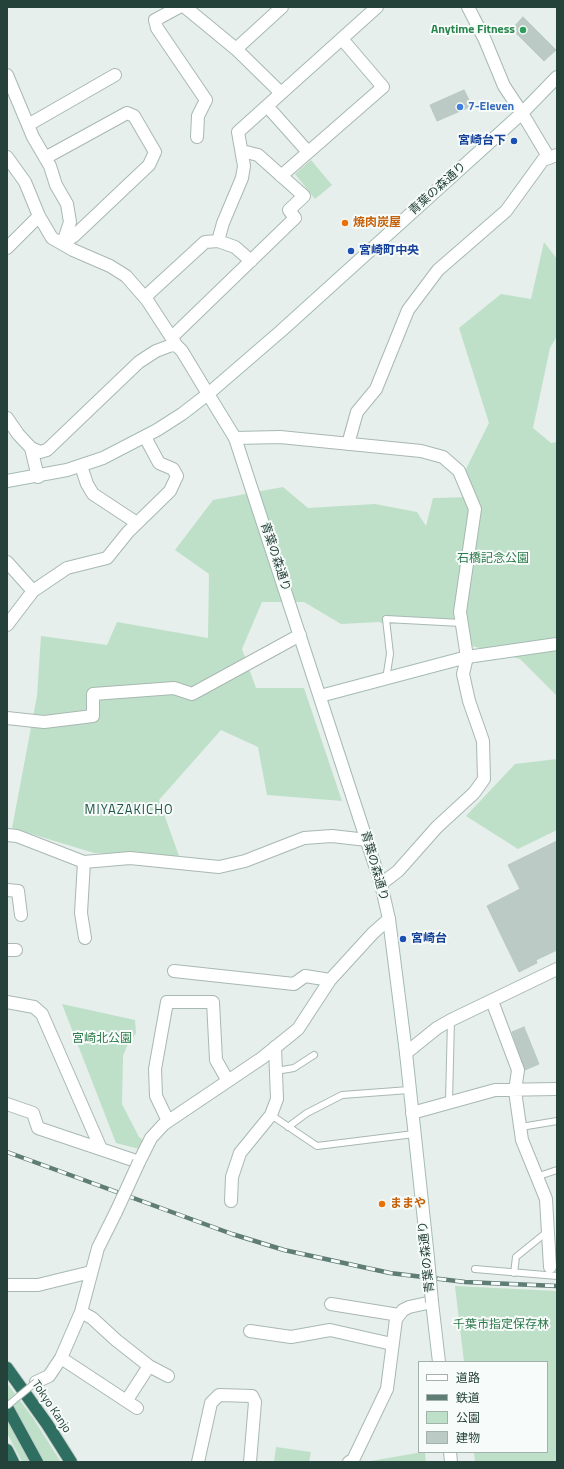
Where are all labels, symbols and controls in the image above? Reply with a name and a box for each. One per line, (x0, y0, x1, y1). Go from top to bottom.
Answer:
place label: Anytime Fitness (431, 23, 515, 37)
marker: Anytime Fitness (518, 25, 528, 35)
place label: 7-Eleven (468, 100, 514, 114)
marker: 7-Eleven (455, 102, 465, 112)
place label: 宮崎台下 (458, 134, 506, 148)
marker: 宮崎台下 (509, 136, 519, 146)
street label: 青葉の森通り (406, 160, 470, 218)
place label: 焼肉炭屋 (353, 216, 401, 230)
marker: 焼肉炭屋 (340, 218, 350, 228)
place label: 宮崎町中央 (359, 244, 419, 258)
marker: 宮崎町中央 (346, 246, 356, 256)
street label: 青葉の森通り (257, 521, 293, 593)
park label: 石橋記念公園 (457, 552, 529, 566)
district label: MIYAZAKICHO (85, 803, 173, 819)
street label: 青葉の森通り (357, 829, 391, 903)
place label: 宮崎台 (411, 932, 447, 946)
marker: 宮崎台 (398, 934, 408, 944)
park label: 宮崎北公園 (72, 1032, 132, 1046)
place label: ままや (390, 1197, 426, 1211)
marker: ままや (377, 1199, 387, 1209)
street label: 青葉の森通り (416, 1220, 438, 1294)
park label: 千葉市指定保存林 (453, 1318, 549, 1332)
legend (418, 1361, 548, 1453)
text: 道路 (456, 1368, 480, 1387)
street label: Tokyo Kanjo (28, 1378, 74, 1436)
text: 鉄道 (456, 1388, 480, 1407)
text: 公園 (456, 1408, 480, 1427)
text: 建物 (456, 1428, 480, 1447)

